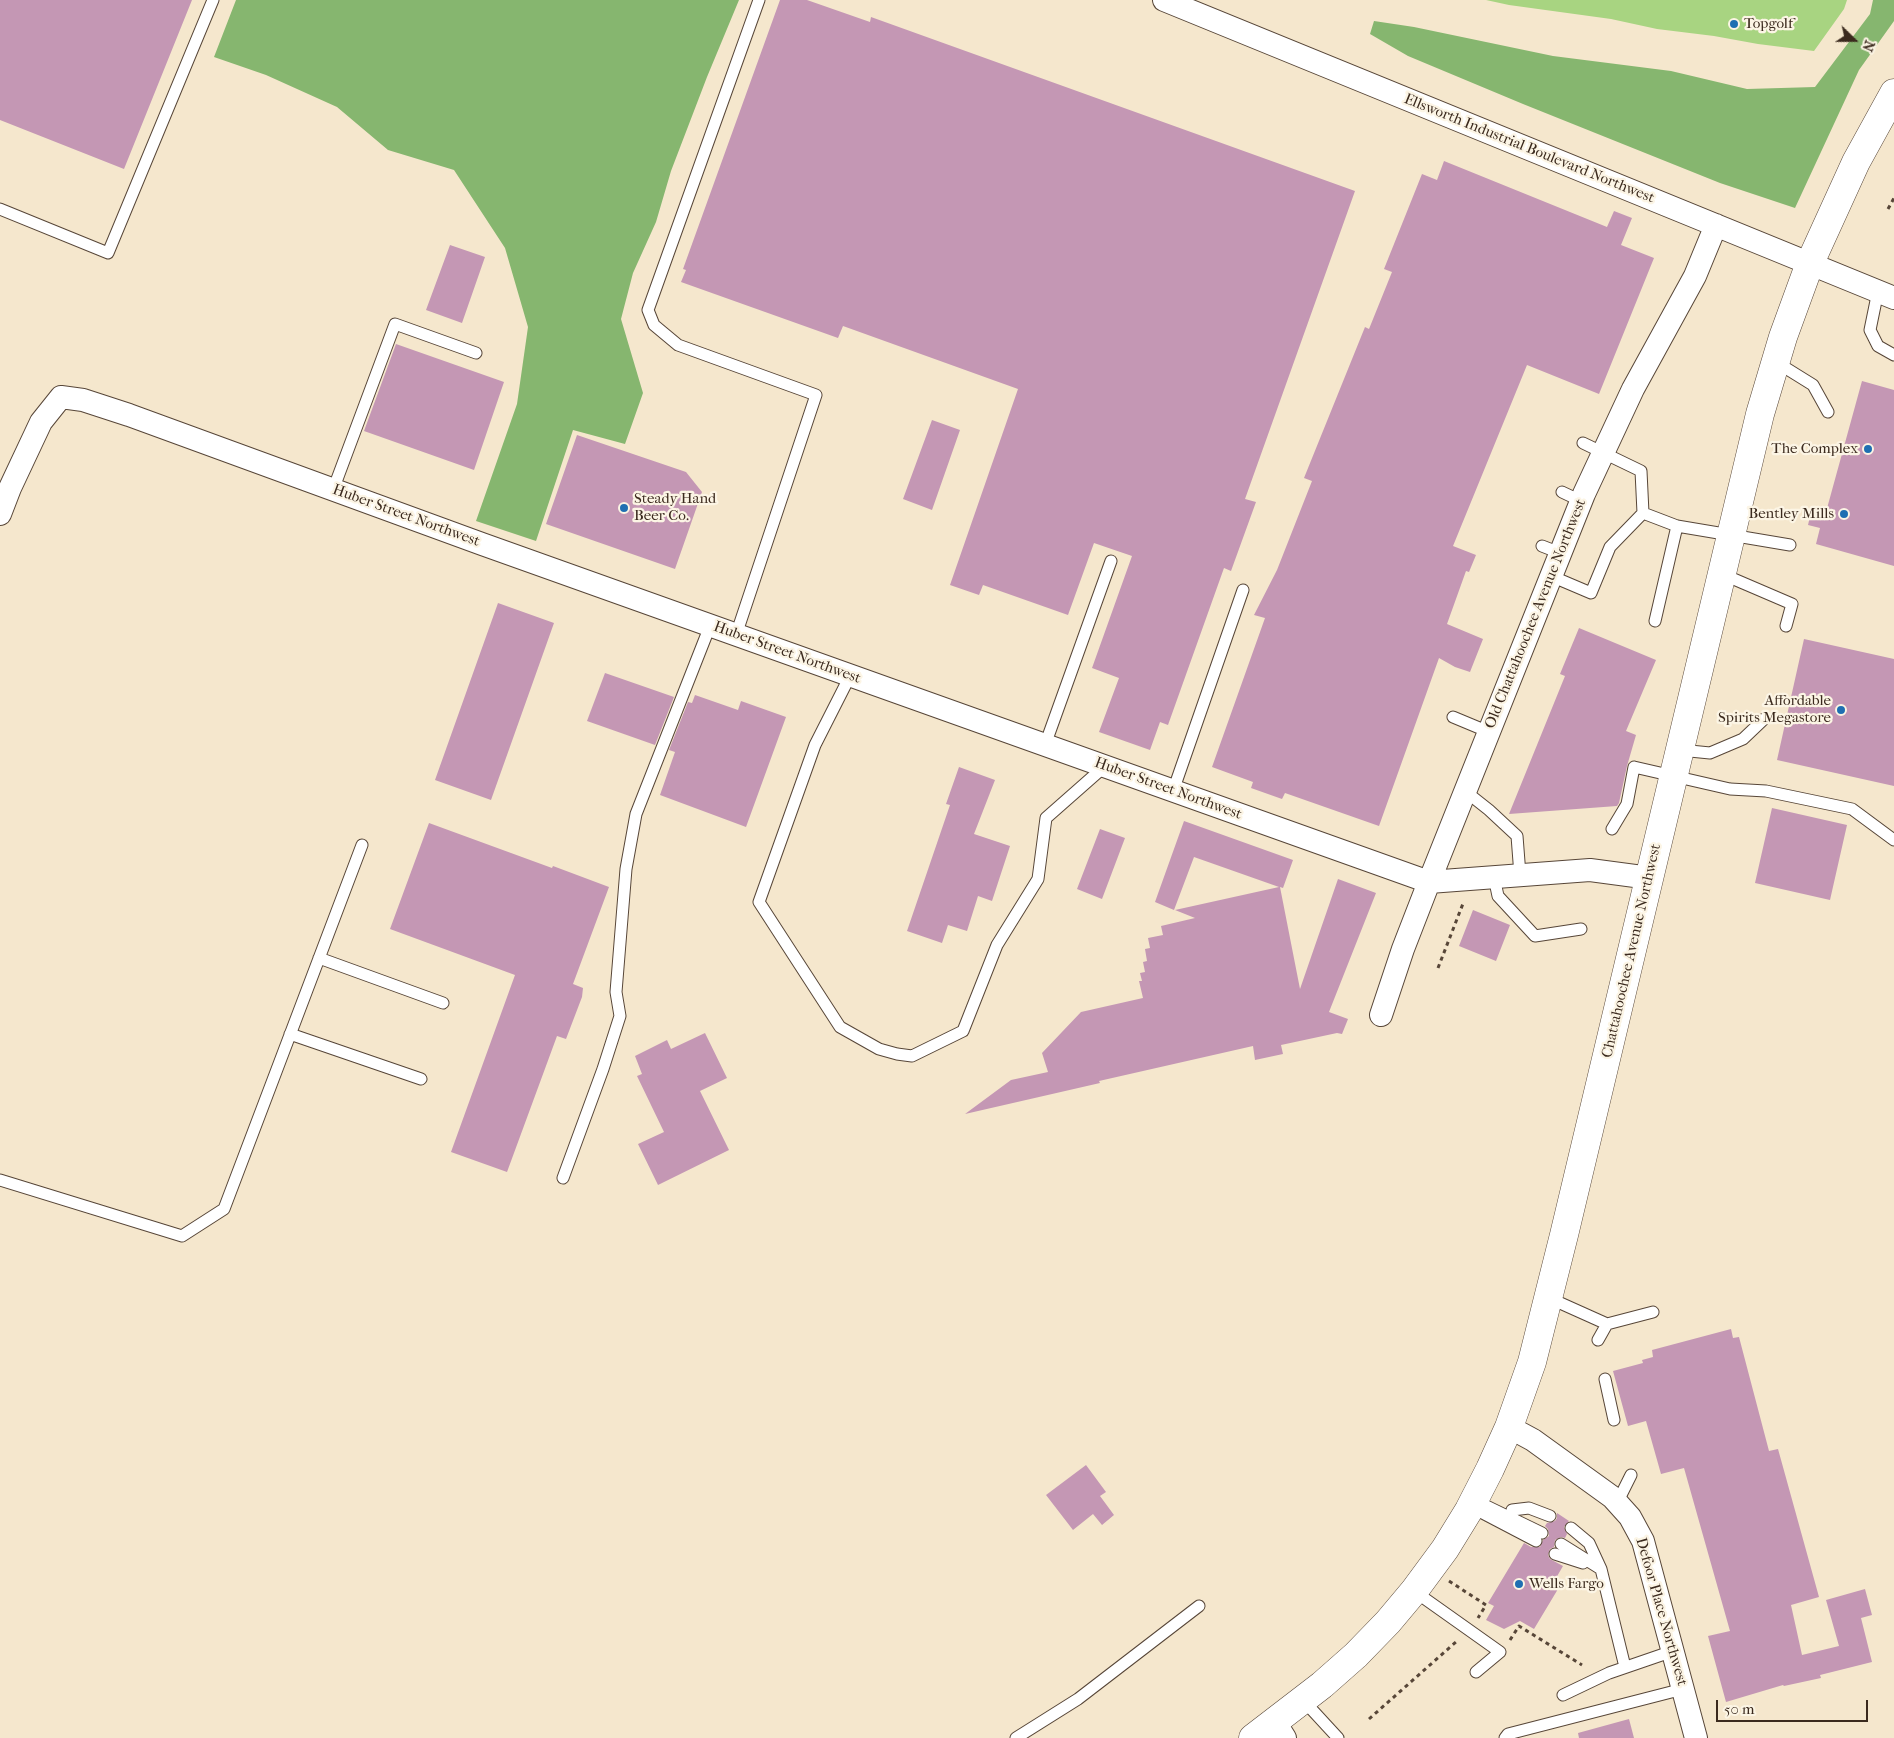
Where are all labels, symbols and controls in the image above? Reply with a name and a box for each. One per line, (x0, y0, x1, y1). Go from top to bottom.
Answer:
place label: Topgolf (1744, 15, 1793, 33)
north arrow (1829, 15, 1879, 65)
marker: Topgolf (1728, 18, 1740, 30)
text: N (1859, 38, 1878, 54)
street label: Ellsworth Industrial Boulevard Northwest (1401, 90, 1657, 208)
place label: The Complex (1771, 440, 1858, 458)
marker: The Complex (1862, 443, 1874, 455)
street label: Huber Street Northwest (330, 481, 482, 551)
place label: Steady Hand Beer Co. (634, 490, 716, 525)
street label: Old Chattahoochee Avenue Northwest (1482, 496, 1590, 732)
marker: Steady Hand Beer Co. (618, 502, 630, 514)
place label: Bentley Mills (1748, 505, 1834, 523)
marker: Bentley Mills (1838, 508, 1850, 520)
street label: Huber Street Northwest (711, 618, 863, 688)
place label: Affordable Spirits Megastore (1718, 692, 1831, 727)
marker: Affordable Spirits Megastore (1835, 704, 1847, 716)
street label: Huber Street Northwest (1092, 754, 1244, 824)
street label: Chattahoochee Avenue Northwest (1599, 842, 1665, 1060)
street label: Defoor Place Northwest (1631, 1536, 1691, 1688)
place label: Wells Fargo (1529, 1575, 1604, 1593)
marker: Wells Fargo (1513, 1578, 1525, 1590)
scale bar (1719, 1690, 1872, 1722)
text: 50 m (1724, 1700, 1754, 1718)

